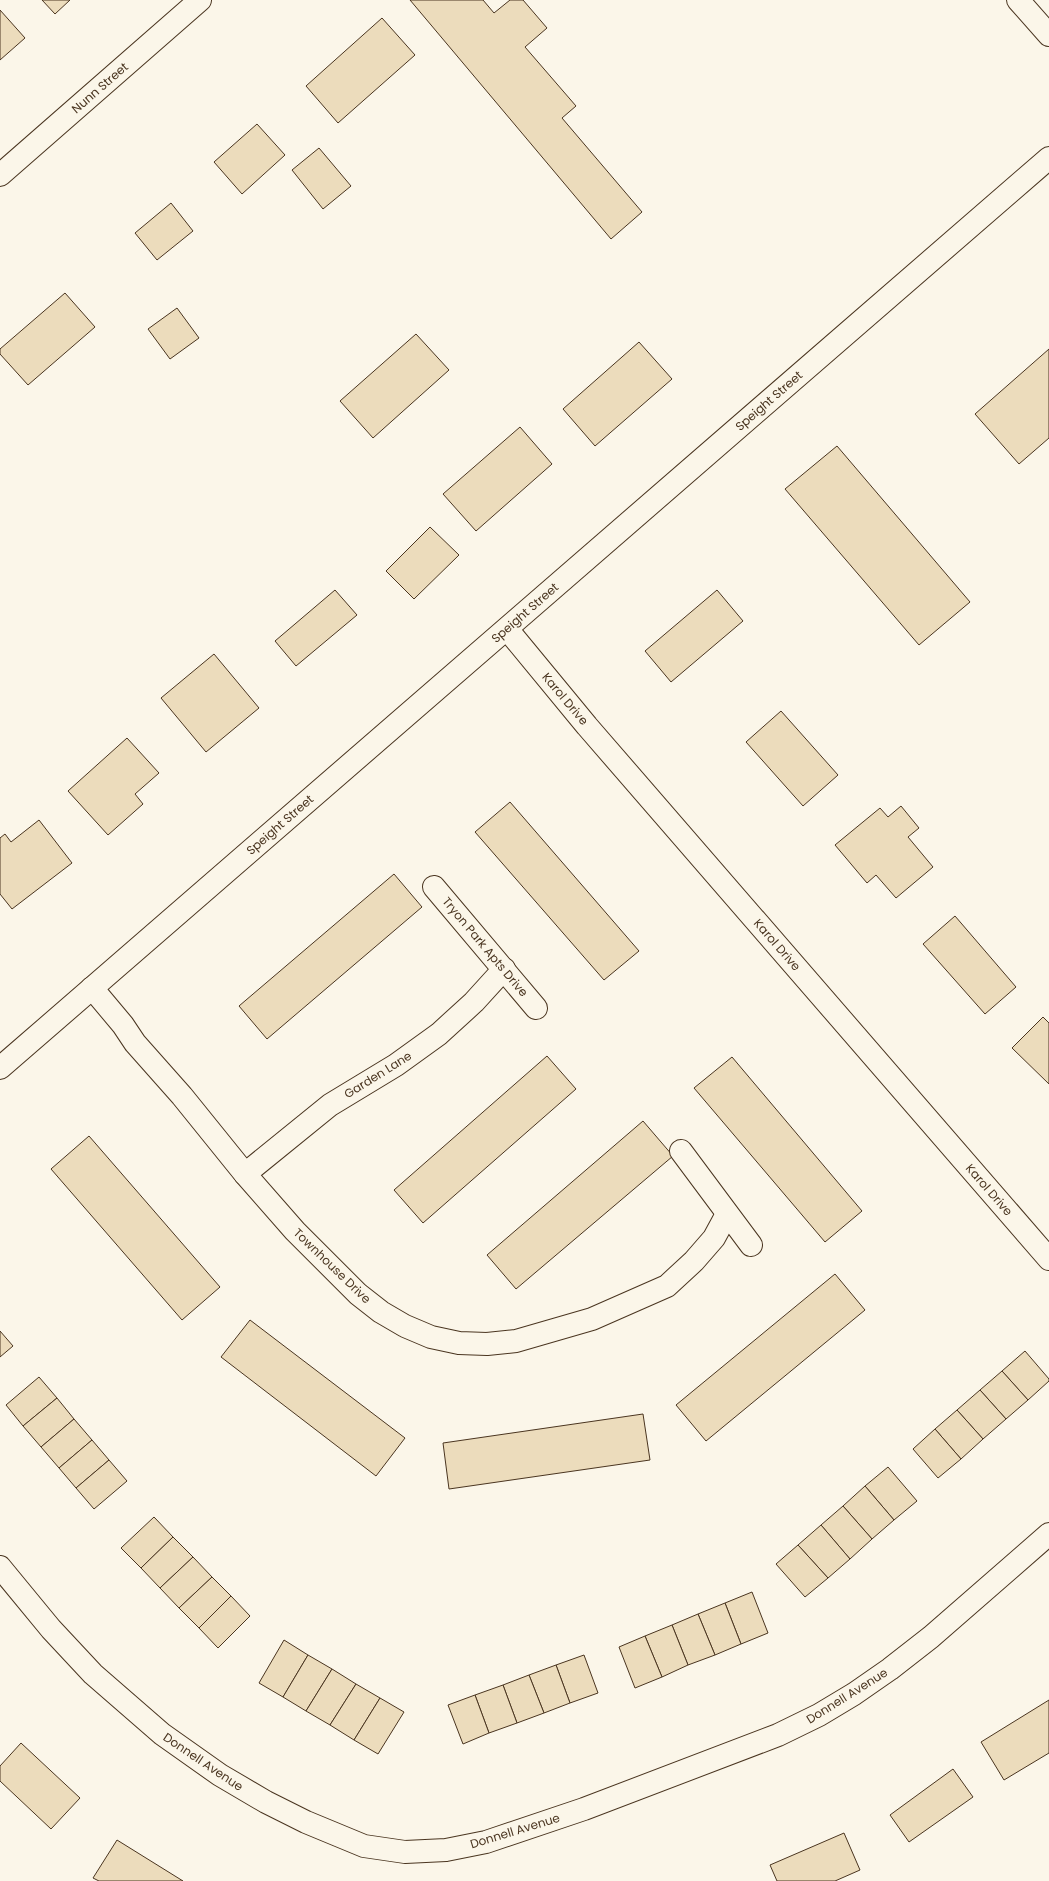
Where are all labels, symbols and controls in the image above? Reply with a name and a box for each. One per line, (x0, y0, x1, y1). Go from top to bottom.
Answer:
street label: Nunn Street (68, 58, 132, 117)
street label: Speight Street (731, 367, 806, 435)
street label: Speight Street (487, 579, 562, 647)
street label: Karol Drive (538, 669, 592, 729)
street label: Speight Street (242, 791, 317, 859)
street label: Tryon Park Apts Drive (439, 893, 532, 1000)
street label: Karol Drive (750, 915, 805, 974)
street label: Garden Lane (341, 1047, 415, 1102)
street label: Karol Drive (962, 1160, 1017, 1219)
street label: Townhouse Drive (290, 1224, 375, 1307)
street label: Donnell Avenue (803, 1664, 891, 1727)
street label: Donnell Avenue (160, 1728, 247, 1795)
street label: Donnell Avenue (468, 1809, 562, 1852)

